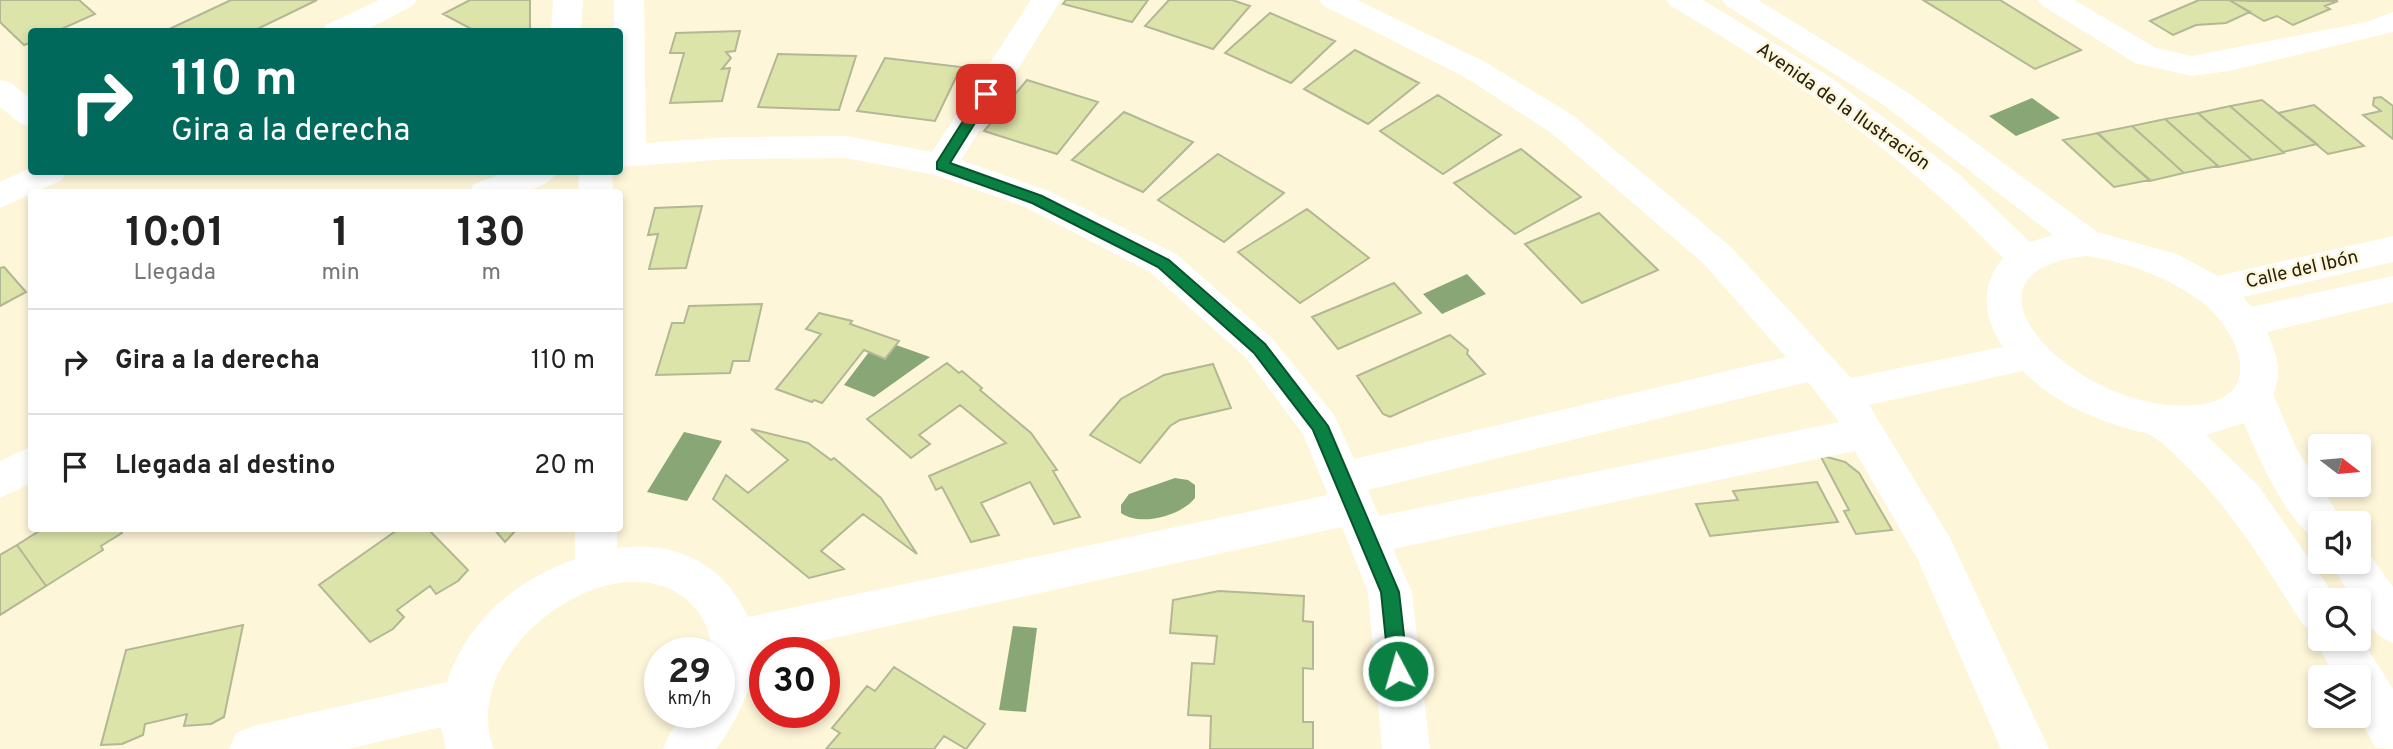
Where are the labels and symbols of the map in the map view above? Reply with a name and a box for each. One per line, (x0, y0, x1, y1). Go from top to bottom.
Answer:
street label: Avenida de la Ilustración (1752, 38, 1934, 176)
pin (956, 64, 1016, 124)
street label: Calle del Ibón (2243, 245, 2361, 295)
north arrow (2308, 434, 2371, 497)
position arrow (1361, 634, 1435, 708)
speed limit sign: 30 (749, 637, 840, 728)

